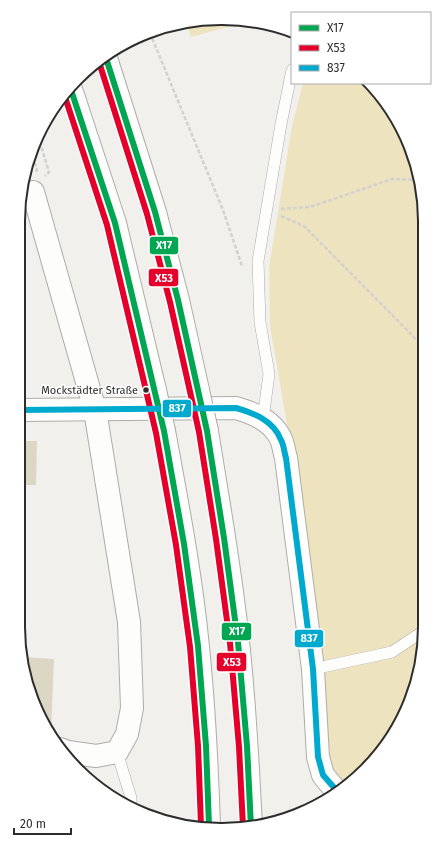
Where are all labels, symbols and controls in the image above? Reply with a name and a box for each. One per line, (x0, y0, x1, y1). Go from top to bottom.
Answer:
legend (291, 12, 431, 84)
text: X17 (327, 21, 344, 35)
text: X53 (327, 41, 345, 55)
text: 837 (327, 61, 345, 75)
line badge: X17 (149, 236, 179, 255)
text: X17 (155, 239, 172, 252)
line badge: X53 (148, 268, 179, 287)
text: X53 (154, 272, 173, 285)
place label: Mockstädter Straße (41, 384, 138, 397)
marker: Mockstädter Straße (141, 385, 151, 395)
line badge: 837 (162, 399, 192, 418)
text: 837 (168, 402, 186, 415)
line badge: X17 (221, 622, 252, 641)
text: X17 (228, 625, 245, 638)
line badge: 837 (294, 629, 324, 648)
text: 837 (300, 632, 318, 645)
line badge: X53 (216, 652, 247, 672)
text: X53 (222, 656, 241, 669)
scale bar (14, 810, 71, 836)
text: 20 m (20, 817, 46, 831)

